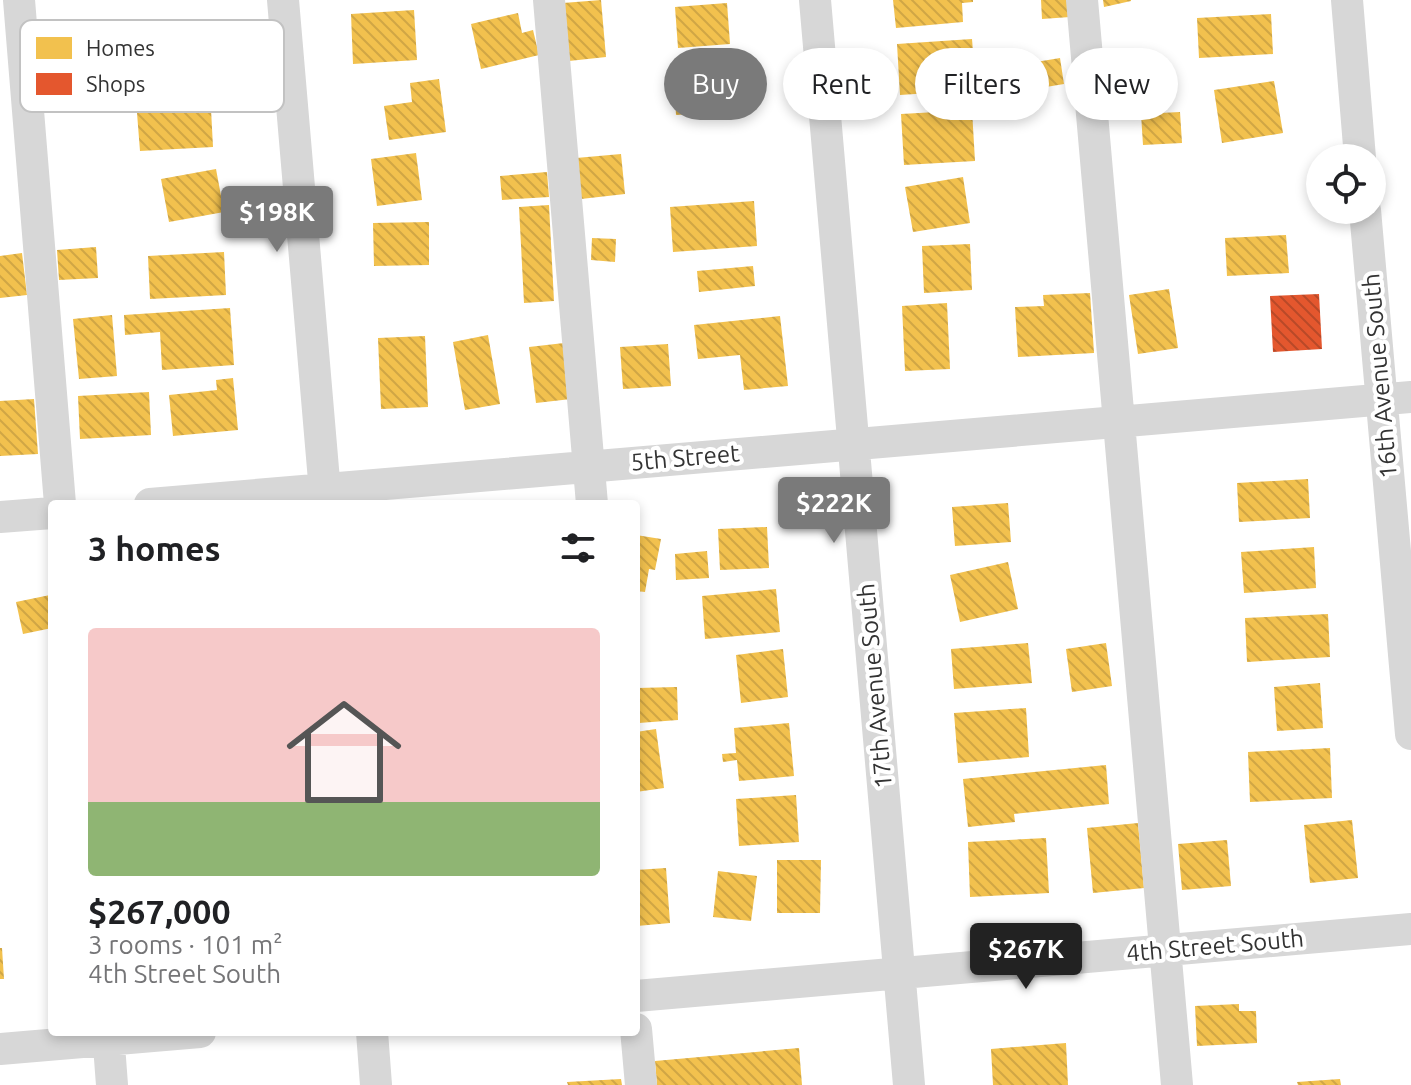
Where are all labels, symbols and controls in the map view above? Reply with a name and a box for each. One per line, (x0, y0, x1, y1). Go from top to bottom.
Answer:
legend (20, 20, 284, 112)
text: Homes (86, 35, 155, 60)
chip: Buy (664, 48, 767, 120)
chip: Rent (783, 48, 899, 120)
chip: Filters (915, 48, 1049, 120)
chip: New (1065, 48, 1178, 120)
text: Shops (86, 71, 145, 96)
map controls (1306, 144, 1386, 224)
button: locate (1306, 144, 1386, 224)
pin: $198K (221, 186, 333, 254)
text: $198K (239, 197, 315, 226)
street label: 16th Avenue South (1357, 273, 1402, 480)
street label: 5th Street (629, 439, 741, 476)
pin: $222K (778, 477, 890, 545)
text: $222K (796, 488, 872, 517)
icon: filters (556, 526, 600, 570)
text: 3 homes (88, 529, 221, 567)
street label: 17th Avenue South (852, 583, 897, 790)
icon: home (272, 680, 416, 824)
text: $267,000 (88, 892, 231, 930)
pin: $267K (970, 923, 1082, 991)
street label: 4th Street South (1125, 924, 1305, 967)
text: 3 rooms · 101 m² (88, 930, 283, 959)
text: $267K (988, 934, 1064, 963)
text: 4th Street South (88, 959, 281, 988)

